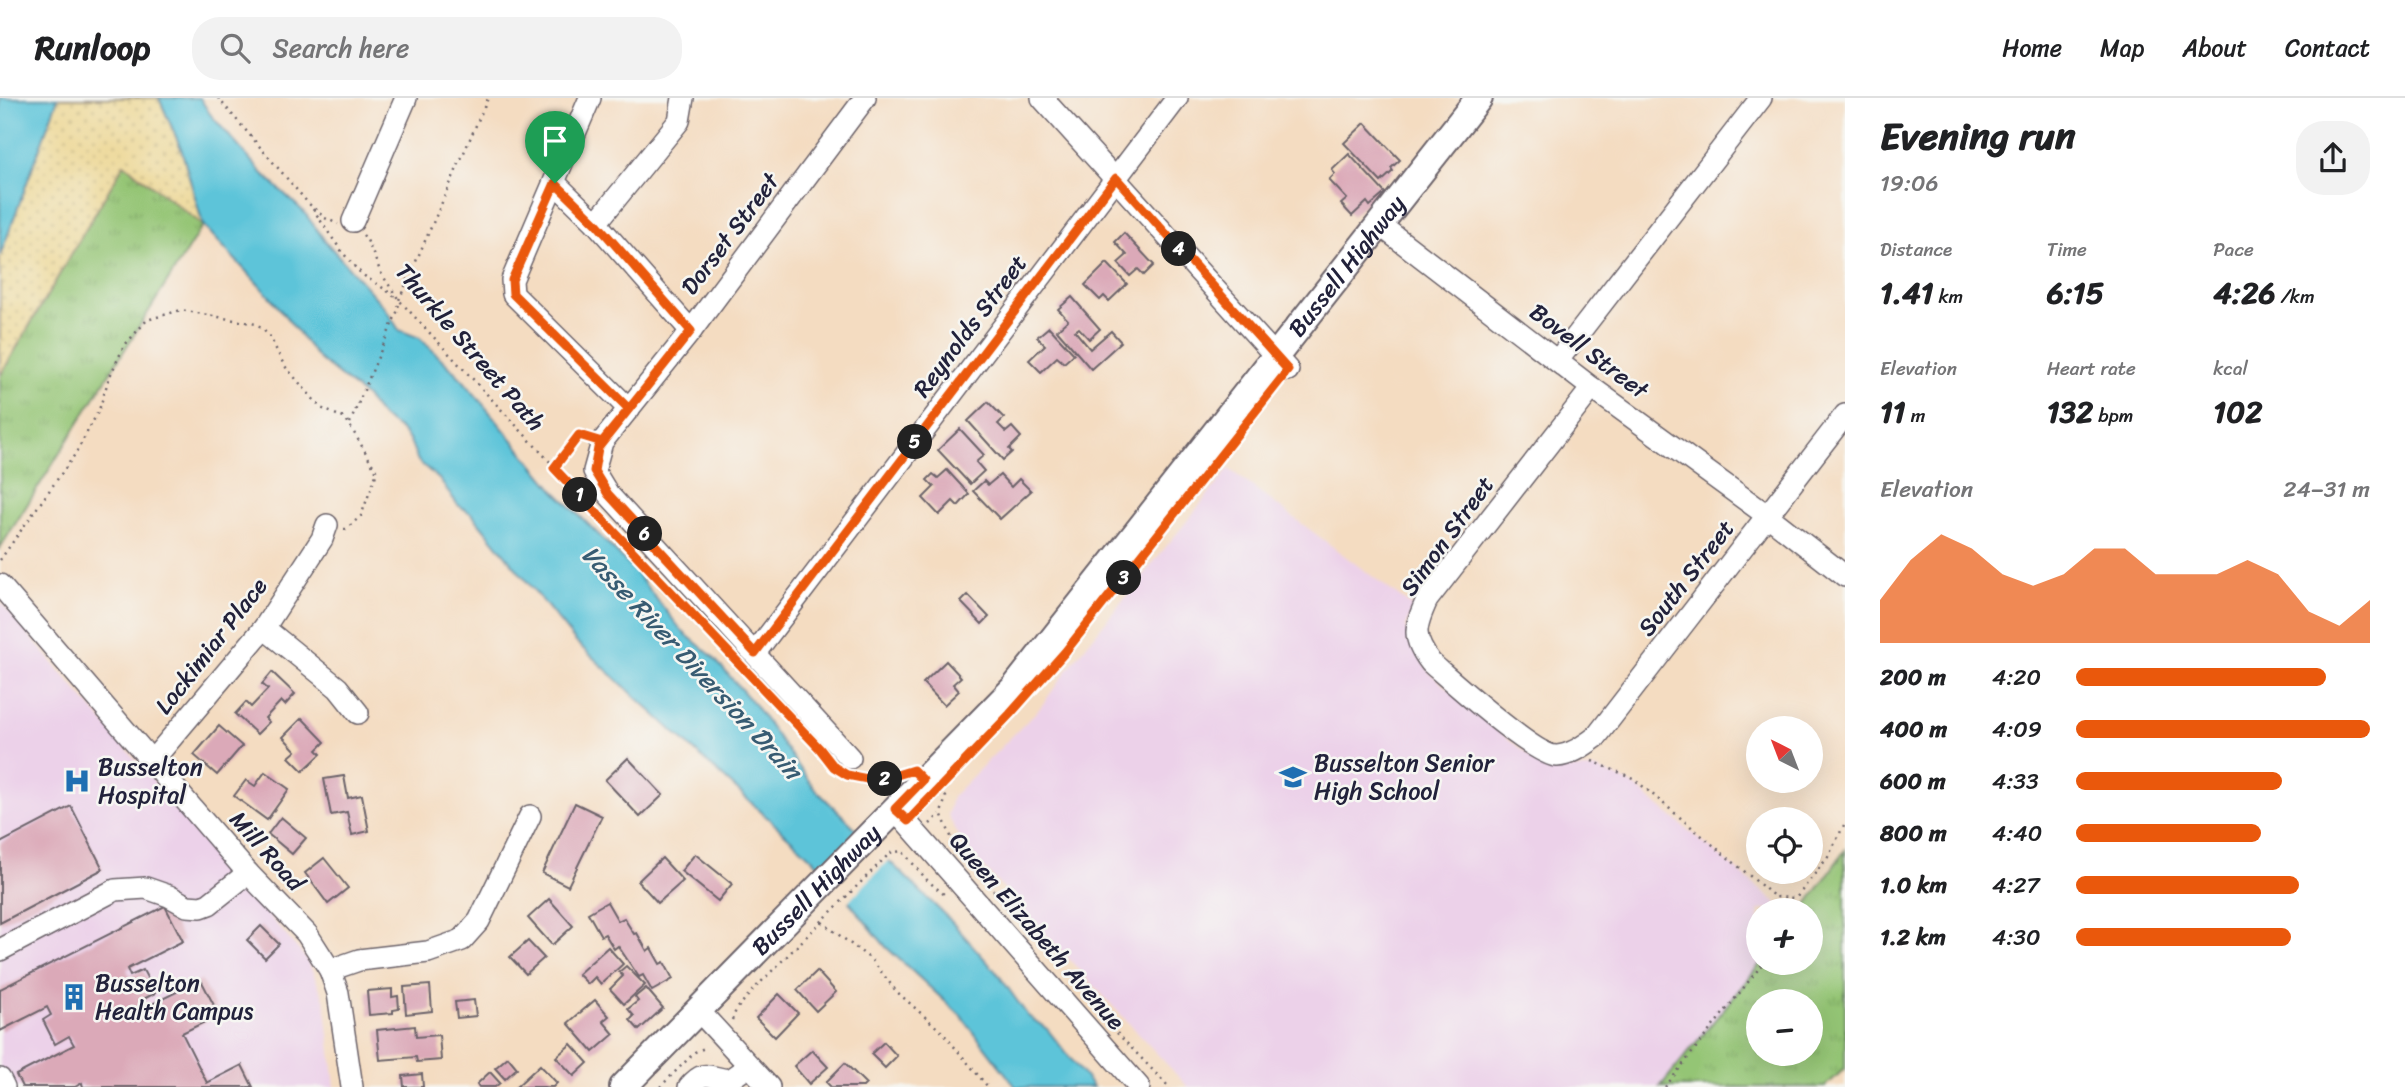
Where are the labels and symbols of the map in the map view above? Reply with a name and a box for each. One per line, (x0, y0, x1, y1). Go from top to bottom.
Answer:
pin (525, 111, 585, 183)
street label: Dorset Street (670, 163, 791, 304)
street label: Bussell Highway (1277, 185, 1417, 346)
pin: 4 (1162, 232, 1196, 266)
street label: Reynolds Street (902, 245, 1038, 407)
street label: Thurkle Street Path (384, 253, 556, 441)
street label: Bovell Street (1520, 292, 1659, 411)
pin: 5 (898, 424, 932, 460)
street label: Simon Street (1389, 467, 1505, 605)
pin: 1 (562, 478, 598, 512)
street label: South Street (1627, 510, 1745, 646)
pin: 6 (628, 516, 662, 551)
water label: Vasse River Diversion Drain (570, 534, 816, 793)
pin: 3 (1106, 560, 1142, 596)
street label: Lockimiar Place (144, 568, 279, 724)
north arrow (1746, 716, 1824, 793)
place label: Busselton Senior High School (1314, 742, 1496, 812)
place label: Busselton Hospital (98, 746, 203, 816)
pin: 2 (868, 762, 903, 796)
school or university icon: Busselton Senior High School (1278, 762, 1308, 792)
hospital icon: Busselton Hospital (62, 766, 92, 796)
street label: Mill Road (219, 801, 316, 902)
street label: Bussell Highway (741, 813, 892, 966)
street label: Queen Elizabeth Avenue (938, 822, 1136, 1040)
place label: Busselton Health Campus (95, 962, 254, 1032)
building icon: Busselton Health Campus (59, 982, 89, 1012)

